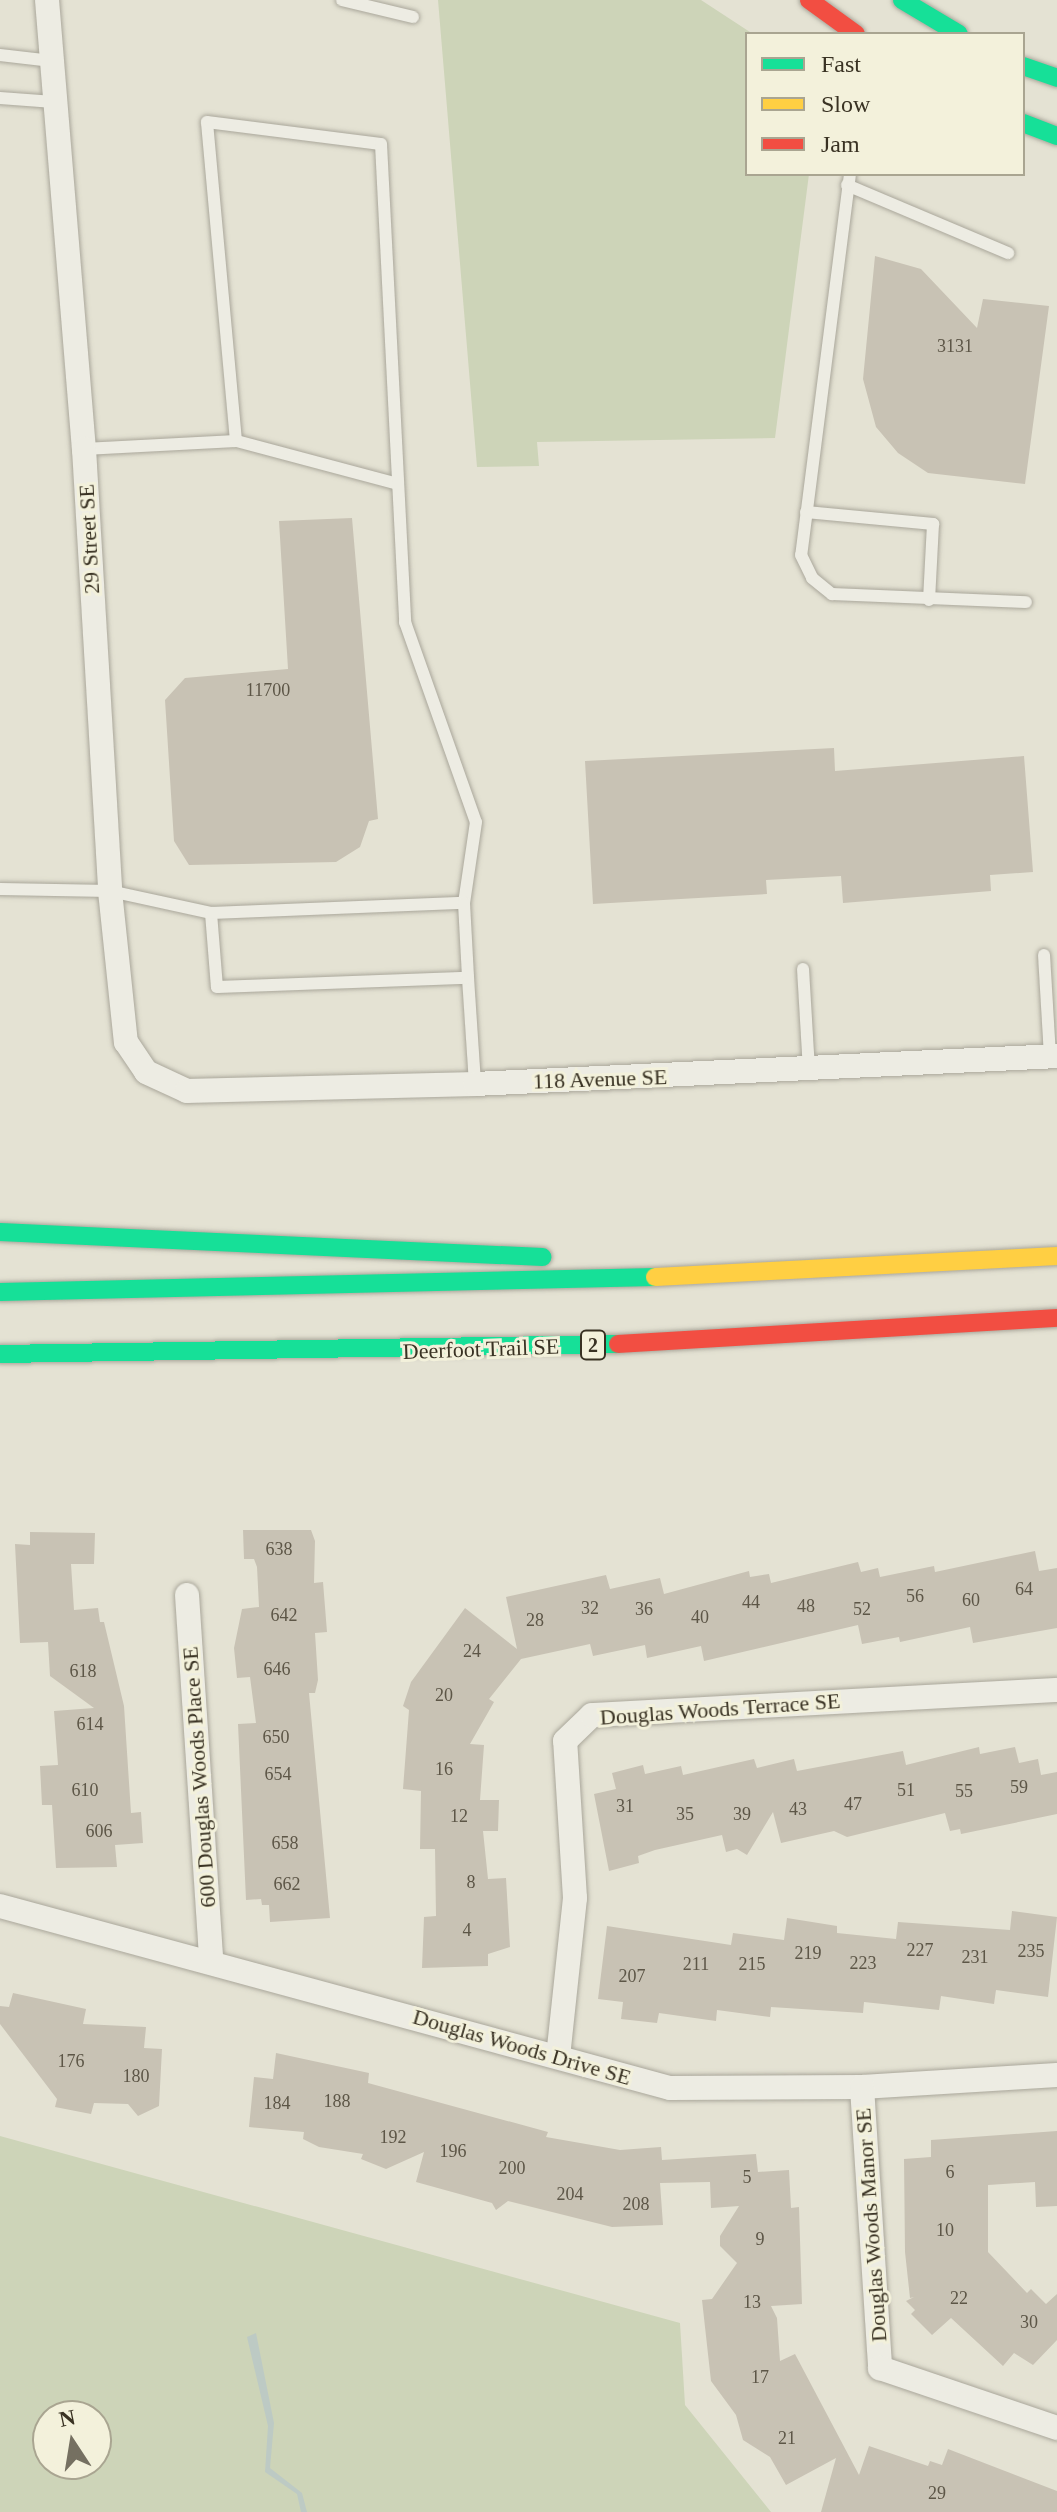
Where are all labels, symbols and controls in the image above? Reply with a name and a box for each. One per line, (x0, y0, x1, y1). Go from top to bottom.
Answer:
legend (745, 32, 1025, 176)
text: Fast (821, 51, 861, 77)
text: Slow (821, 91, 870, 117)
text: Jam (821, 131, 860, 157)
house number: 3131 (937, 335, 973, 357)
street label: 29 Street SE (73, 483, 105, 595)
house number: 11700 (246, 679, 290, 701)
street label: 118 Avenue SE (532, 1063, 668, 1095)
road number: 2 (579, 1329, 607, 1361)
street label: Deerfoot Trail SE (402, 1333, 560, 1365)
house number: 638 (266, 1538, 292, 1560)
house number: 64 (1015, 1578, 1033, 1600)
house number: 56 (906, 1585, 924, 1607)
house number: 60 (962, 1589, 980, 1611)
house number: 44 (742, 1591, 760, 1613)
house number: 48 (797, 1595, 815, 1617)
house number: 32 (581, 1597, 599, 1619)
house number: 36 (635, 1598, 653, 1620)
house number: 52 (853, 1598, 871, 1620)
house number: 642 (270, 1604, 298, 1626)
house number: 40 (691, 1606, 709, 1628)
house number: 28 (526, 1609, 544, 1631)
house number: 24 (463, 1640, 481, 1662)
street label: 600 Douglas Woods Place SE (177, 1645, 221, 1909)
house number: 646 (264, 1658, 290, 1680)
house number: 618 (70, 1660, 96, 1682)
house number: 20 (435, 1684, 453, 1706)
street label: Douglas Woods Terrace SE (599, 1687, 841, 1731)
house number: 614 (76, 1713, 104, 1735)
house number: 650 (262, 1726, 290, 1748)
house number: 16 (435, 1758, 453, 1780)
house number: 654 (264, 1763, 292, 1785)
house number: 59 (1010, 1776, 1028, 1798)
house number: 610 (72, 1779, 98, 1801)
house number: 51 (897, 1779, 915, 1801)
house number: 55 (955, 1780, 973, 1802)
house number: 47 (844, 1793, 862, 1815)
house number: 31 (616, 1795, 634, 1817)
house number: 43 (789, 1798, 807, 1820)
house number: 35 (676, 1803, 694, 1825)
house number: 39 (733, 1803, 751, 1825)
house number: 12 (450, 1805, 468, 1827)
house number: 606 (86, 1820, 112, 1842)
house number: 658 (272, 1832, 298, 1854)
house number: 8 (466, 1871, 476, 1893)
house number: 662 (274, 1873, 300, 1895)
house number: 4 (462, 1919, 472, 1941)
house number: 227 (906, 1939, 934, 1961)
house number: 235 (1018, 1940, 1044, 1962)
house number: 219 (794, 1942, 822, 1964)
house number: 231 (962, 1946, 988, 1968)
house number: 223 (850, 1952, 876, 1974)
house number: 211 (683, 1953, 709, 1975)
house number: 215 (738, 1953, 766, 1975)
house number: 207 (618, 1965, 646, 1987)
street label: Douglas Woods Drive SE (410, 2003, 634, 2091)
house number: 176 (58, 2050, 84, 2072)
house number: 180 (122, 2065, 150, 2087)
house number: 188 (324, 2090, 350, 2112)
house number: 184 (264, 2092, 290, 2114)
street label: Douglas Woods Manor SE (850, 2107, 892, 2343)
house number: 192 (380, 2126, 406, 2148)
house number: 196 (440, 2140, 466, 2162)
house number: 200 (498, 2157, 526, 2179)
house number: 6 (946, 2161, 954, 2183)
house number: 5 (742, 2166, 752, 2188)
house number: 204 (556, 2183, 584, 2205)
house number: 208 (622, 2193, 650, 2215)
house number: 10 (936, 2219, 954, 2241)
house number: 9 (756, 2228, 764, 2250)
house number: 22 (950, 2287, 968, 2309)
house number: 13 (743, 2291, 761, 2313)
house number: 30 (1020, 2311, 1038, 2333)
house number: 17 (751, 2366, 769, 2388)
north arrow (32, 2400, 112, 2480)
text: N (57, 2404, 78, 2432)
house number: 21 (778, 2427, 796, 2449)
house number: 29 (928, 2482, 946, 2504)

